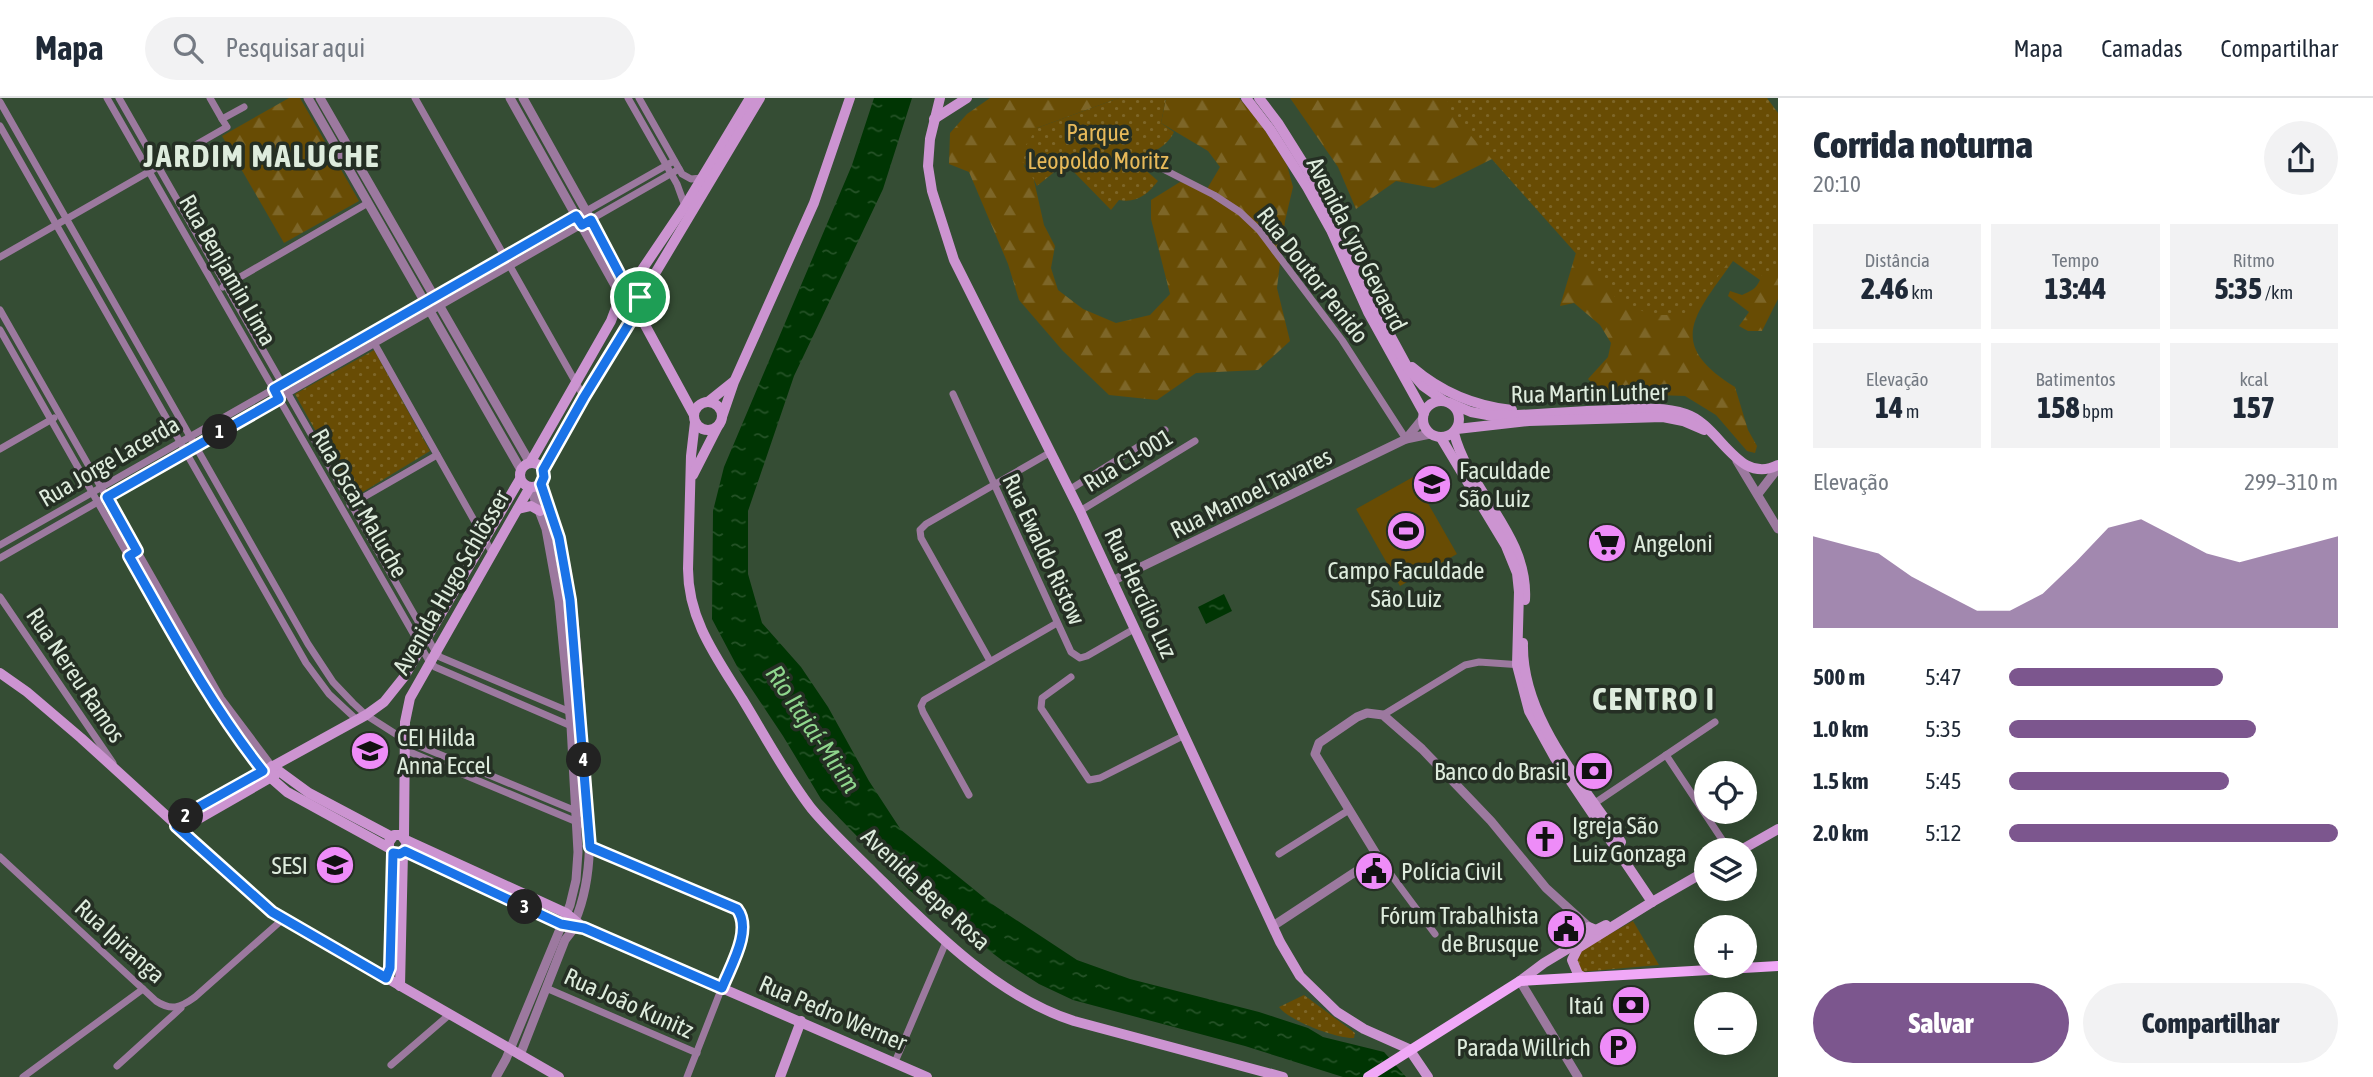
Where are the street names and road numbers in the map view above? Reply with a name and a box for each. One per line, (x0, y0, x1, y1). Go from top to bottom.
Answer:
street label: Avenida Cyro Gevaerd (1302, 153, 1412, 335)
street label: Rua Benjamin Lima (174, 190, 282, 350)
street label: Rua Doutor Penido (1252, 202, 1374, 348)
street label: Rua Martin Luther (1510, 378, 1669, 408)
street label: Rua Jorge Lacerda (34, 410, 184, 512)
street label: Rua C1-001 (1079, 423, 1177, 497)
street label: Rua Oscar Maluche (306, 424, 414, 582)
street label: Rua Manoel Tavares (1166, 442, 1336, 544)
street label: Rua Ewaldo Ristow (997, 469, 1091, 629)
street label: Avenida Hugo Schlösser (387, 484, 515, 679)
street label: Rua Hercílio Luz (1099, 524, 1183, 663)
street label: Rua Nereu Ramos (21, 603, 131, 747)
street label: Avenida Bepe Rosa (856, 823, 996, 955)
street label: Rua Ipiranga (70, 894, 170, 988)
street label: Rua João Kunitz (560, 962, 698, 1044)
street label: Rua Pedro Werner (755, 970, 912, 1057)

